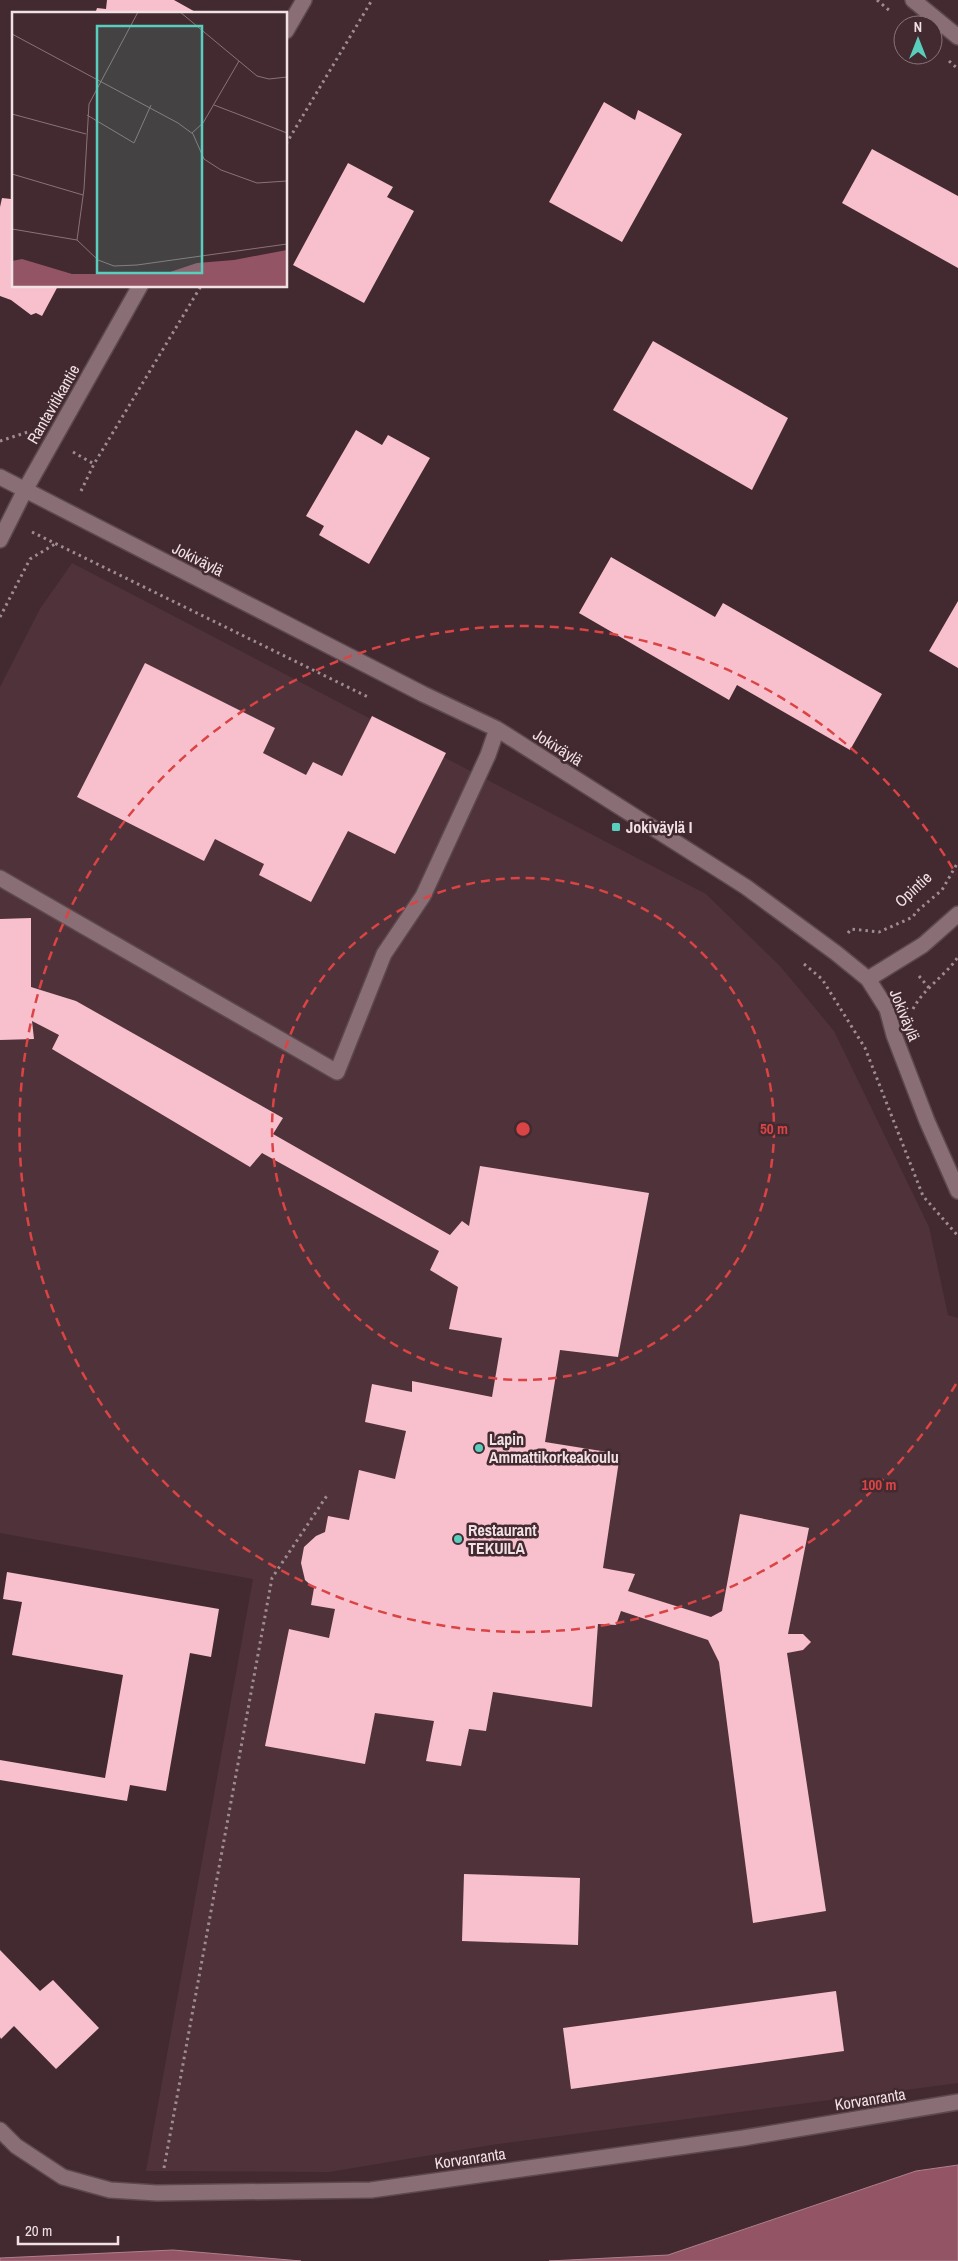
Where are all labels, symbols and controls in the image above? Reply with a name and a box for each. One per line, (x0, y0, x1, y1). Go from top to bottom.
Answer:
inset map (12, 12, 288, 288)
north arrow (893, 15, 943, 65)
text: N (914, 18, 922, 36)
street label: Rantavitikantie (21, 360, 85, 448)
street label: Jokiväylä (169, 537, 228, 582)
street label: Jokiväylä (529, 723, 588, 771)
place label: Jokiväylä I (626, 816, 692, 838)
marker: Jokiväylä I (610, 821, 622, 833)
street label: Opintie (890, 866, 936, 912)
street label: Jokiväylä (885, 986, 926, 1045)
text: 50 m (760, 1118, 788, 1139)
centre of rings (514, 1120, 532, 1138)
place label: Lapin Ammattikorkeakoulu (489, 1428, 619, 1468)
marker: Lapin Ammattikorkeakoulu (473, 1442, 485, 1454)
text: 100 m (862, 1474, 896, 1495)
place label: Restaurant TEKUILA (468, 1519, 537, 1559)
marker: Restaurant TEKUILA (452, 1533, 464, 1545)
street label: Korvanranta (833, 2082, 908, 2115)
street label: Korvanranta (433, 2142, 508, 2174)
scale bar (18, 2214, 118, 2246)
text: 20 m (25, 2220, 52, 2241)

